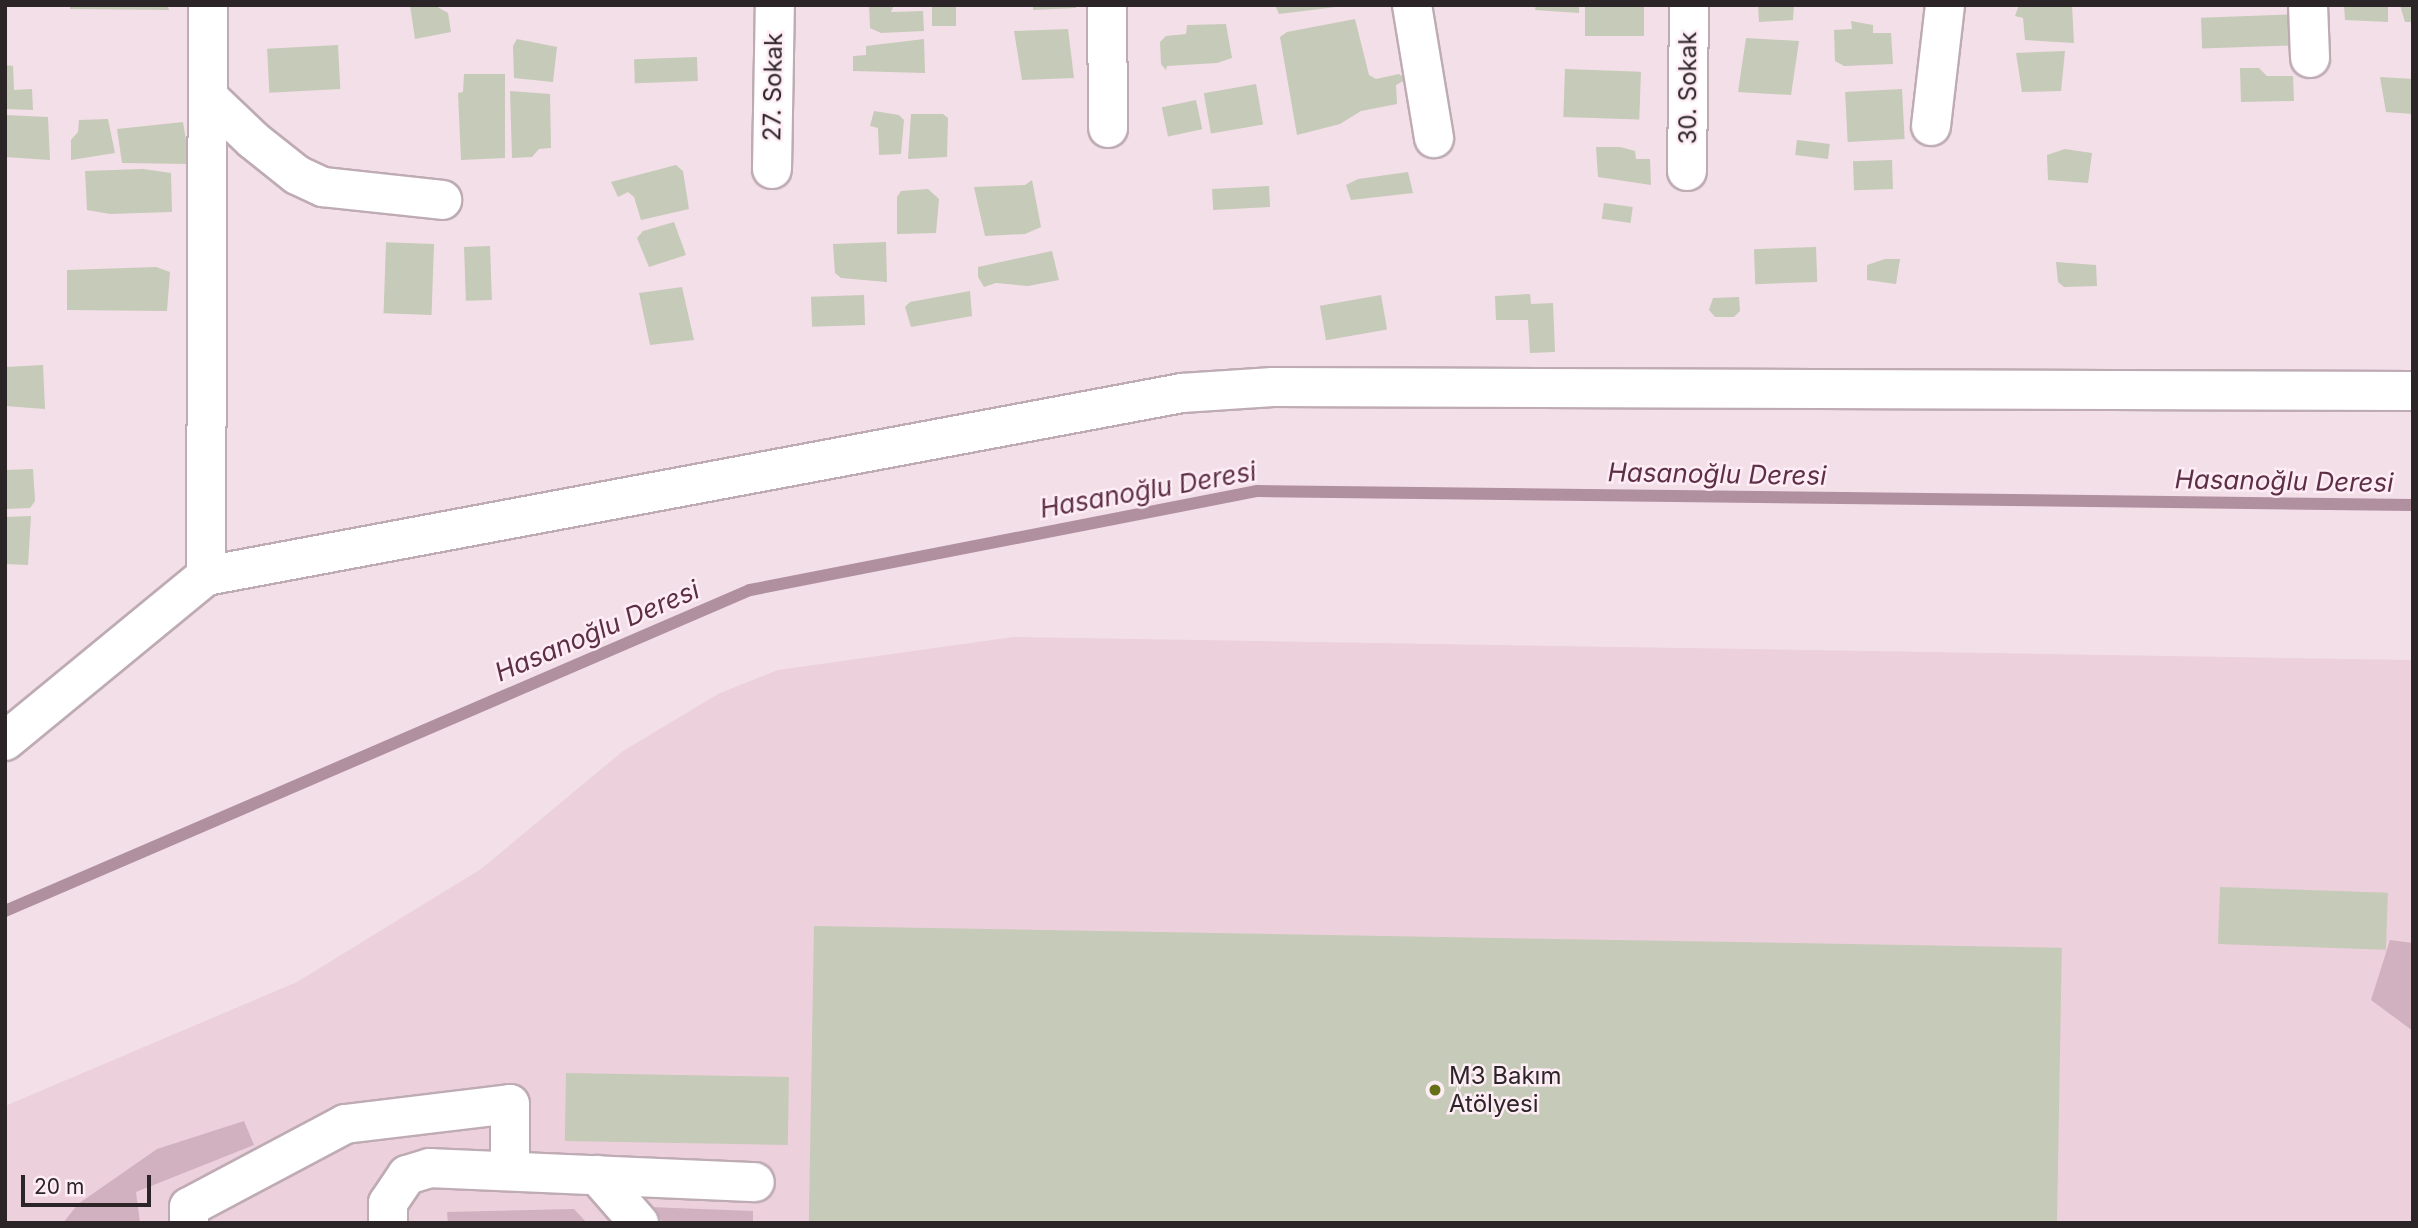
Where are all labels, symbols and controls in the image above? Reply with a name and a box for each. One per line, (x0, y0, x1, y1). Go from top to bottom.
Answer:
street label: 30. Sokak (1674, 32, 1702, 144)
street label: 27. Sokak (758, 33, 788, 141)
water label: Hasanoğlu Deresi (1037, 456, 1259, 524)
water label: Hasanoğlu Deresi (1607, 456, 1827, 492)
water label: Hasanoğlu Deresi (2174, 463, 2394, 499)
water label: Hasanoğlu Deresi (490, 574, 704, 688)
place label: M3 Bakım Atölyesi (1449, 1062, 1561, 1118)
marker: M3 Bakım Atölyesi (1427, 1082, 1443, 1098)
scale bar (24, 1162, 154, 1206)
text: 20 m (34, 1174, 84, 1199)

